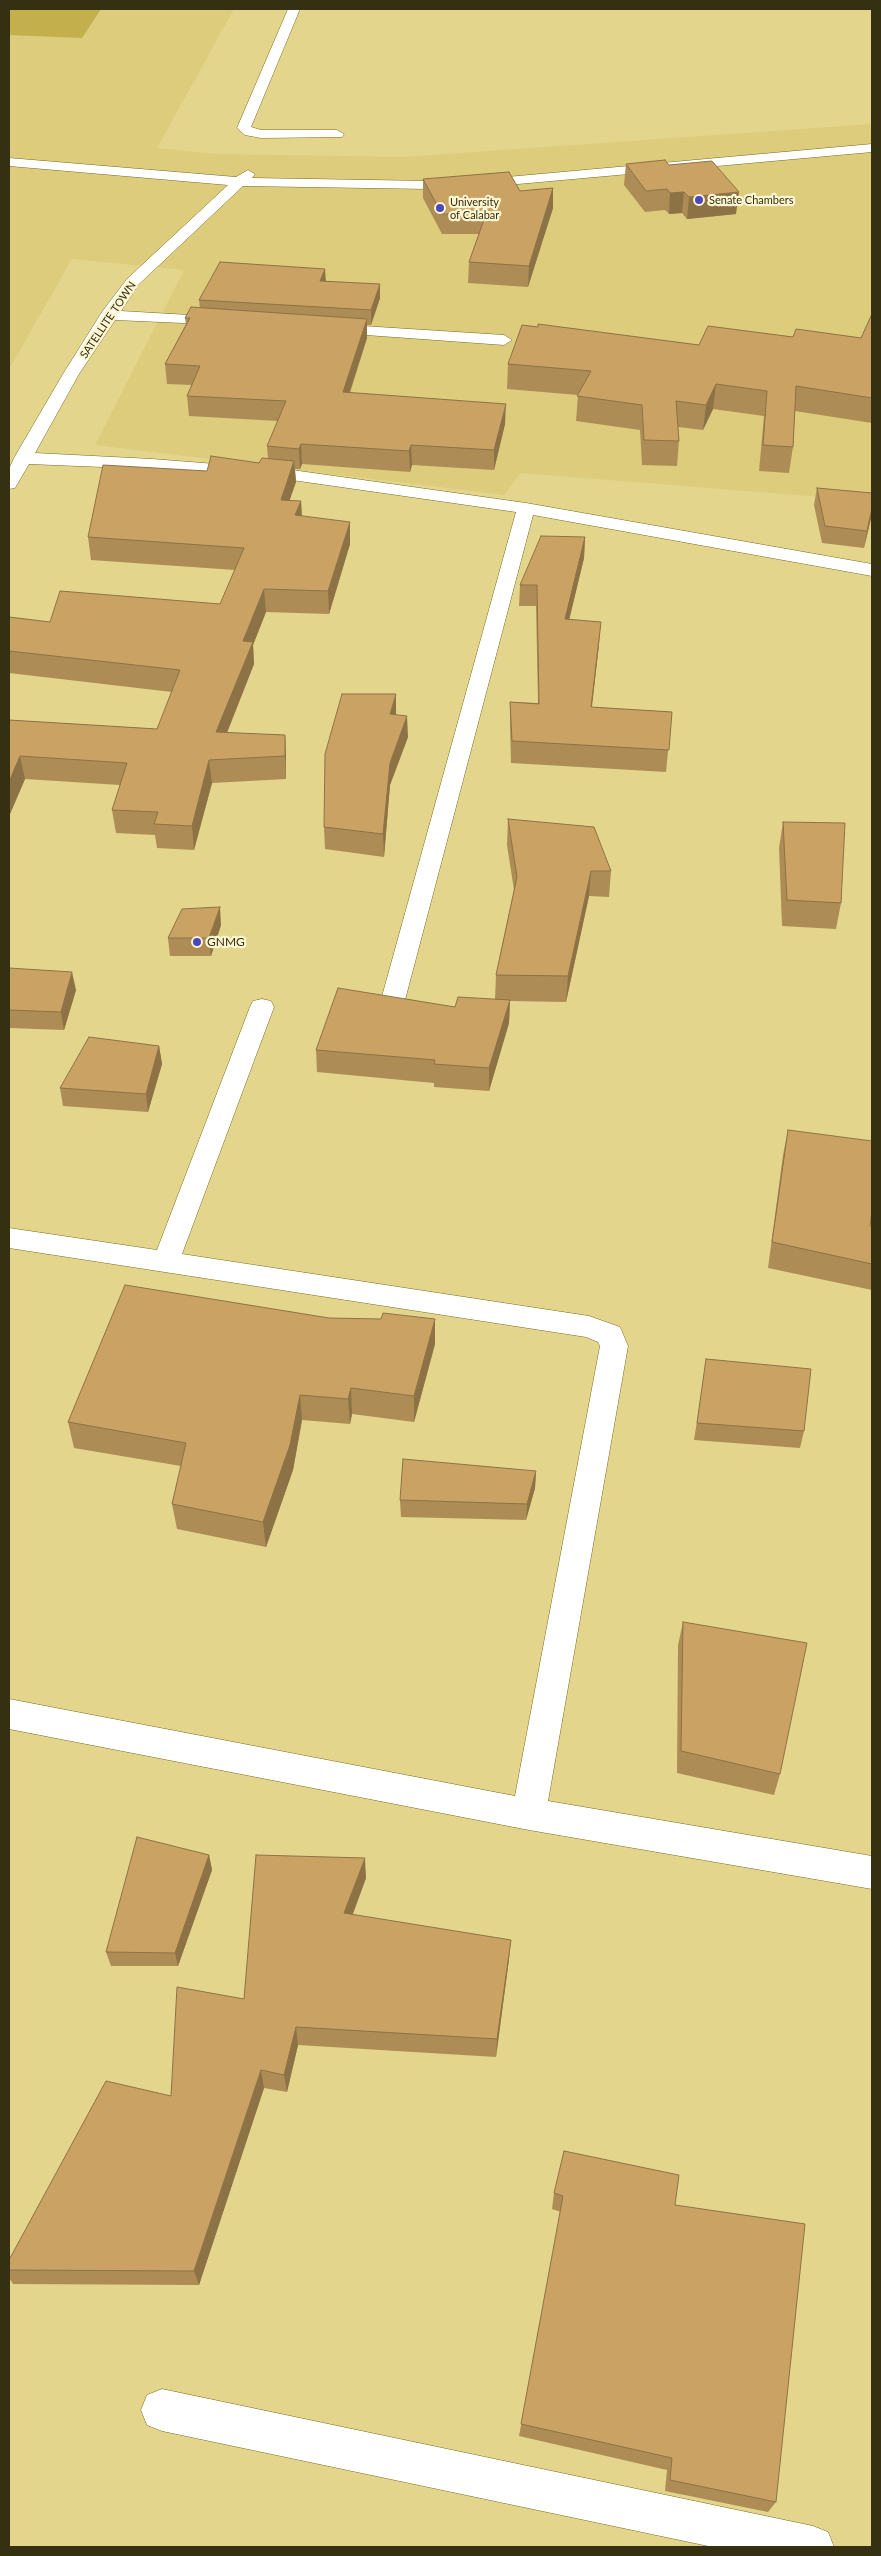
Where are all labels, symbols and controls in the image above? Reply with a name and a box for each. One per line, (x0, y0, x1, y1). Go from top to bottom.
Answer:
place label: Senate Chambers (709, 193, 794, 207)
marker: Senate Chambers (693, 194, 705, 206)
place label: University of Calabar (450, 195, 499, 221)
marker: University of Calabar (434, 202, 446, 214)
street label: SATELLITE TOWN (77, 279, 139, 361)
place label: GNMG (207, 935, 245, 949)
marker: GNMG (191, 936, 203, 948)

